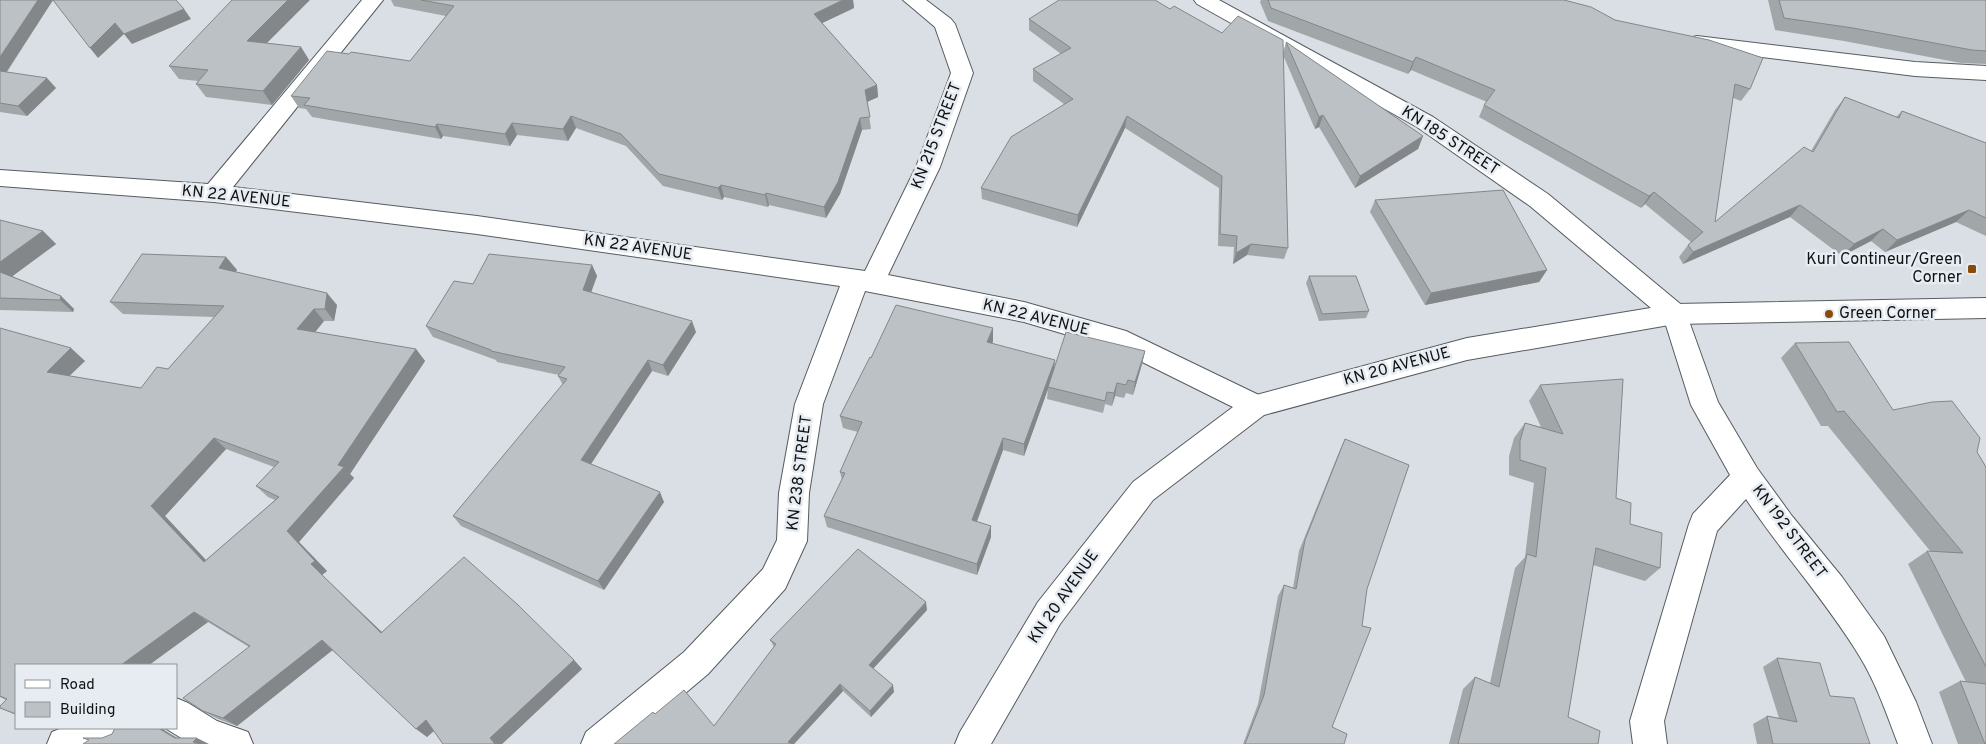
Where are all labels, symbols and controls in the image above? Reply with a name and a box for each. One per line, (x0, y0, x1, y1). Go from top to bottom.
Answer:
street label: KN 215 STREET (907, 80, 967, 192)
street label: KN 185 STREET (1397, 102, 1503, 180)
street label: KN 22 AVENUE (181, 181, 291, 213)
street label: KN 22 AVENUE (582, 230, 694, 266)
place label: Kuri Contineur/Green Corner (1806, 250, 1962, 288)
marker: Kuri Contineur/Green Corner (1966, 263, 1978, 275)
street label: KN 22 AVENUE (981, 295, 1091, 341)
place label: Green Corner (1839, 304, 1936, 324)
marker: Green Corner (1823, 308, 1835, 320)
street label: KN 20 AVENUE (1341, 343, 1453, 391)
street label: KN 238 STREET (783, 414, 817, 532)
street label: KN 192 STREET (1747, 481, 1831, 583)
street label: KN 20 AVENUE (1024, 546, 1104, 648)
legend (15, 664, 178, 729)
text: Road (60, 676, 95, 695)
text: Building (60, 701, 115, 720)

